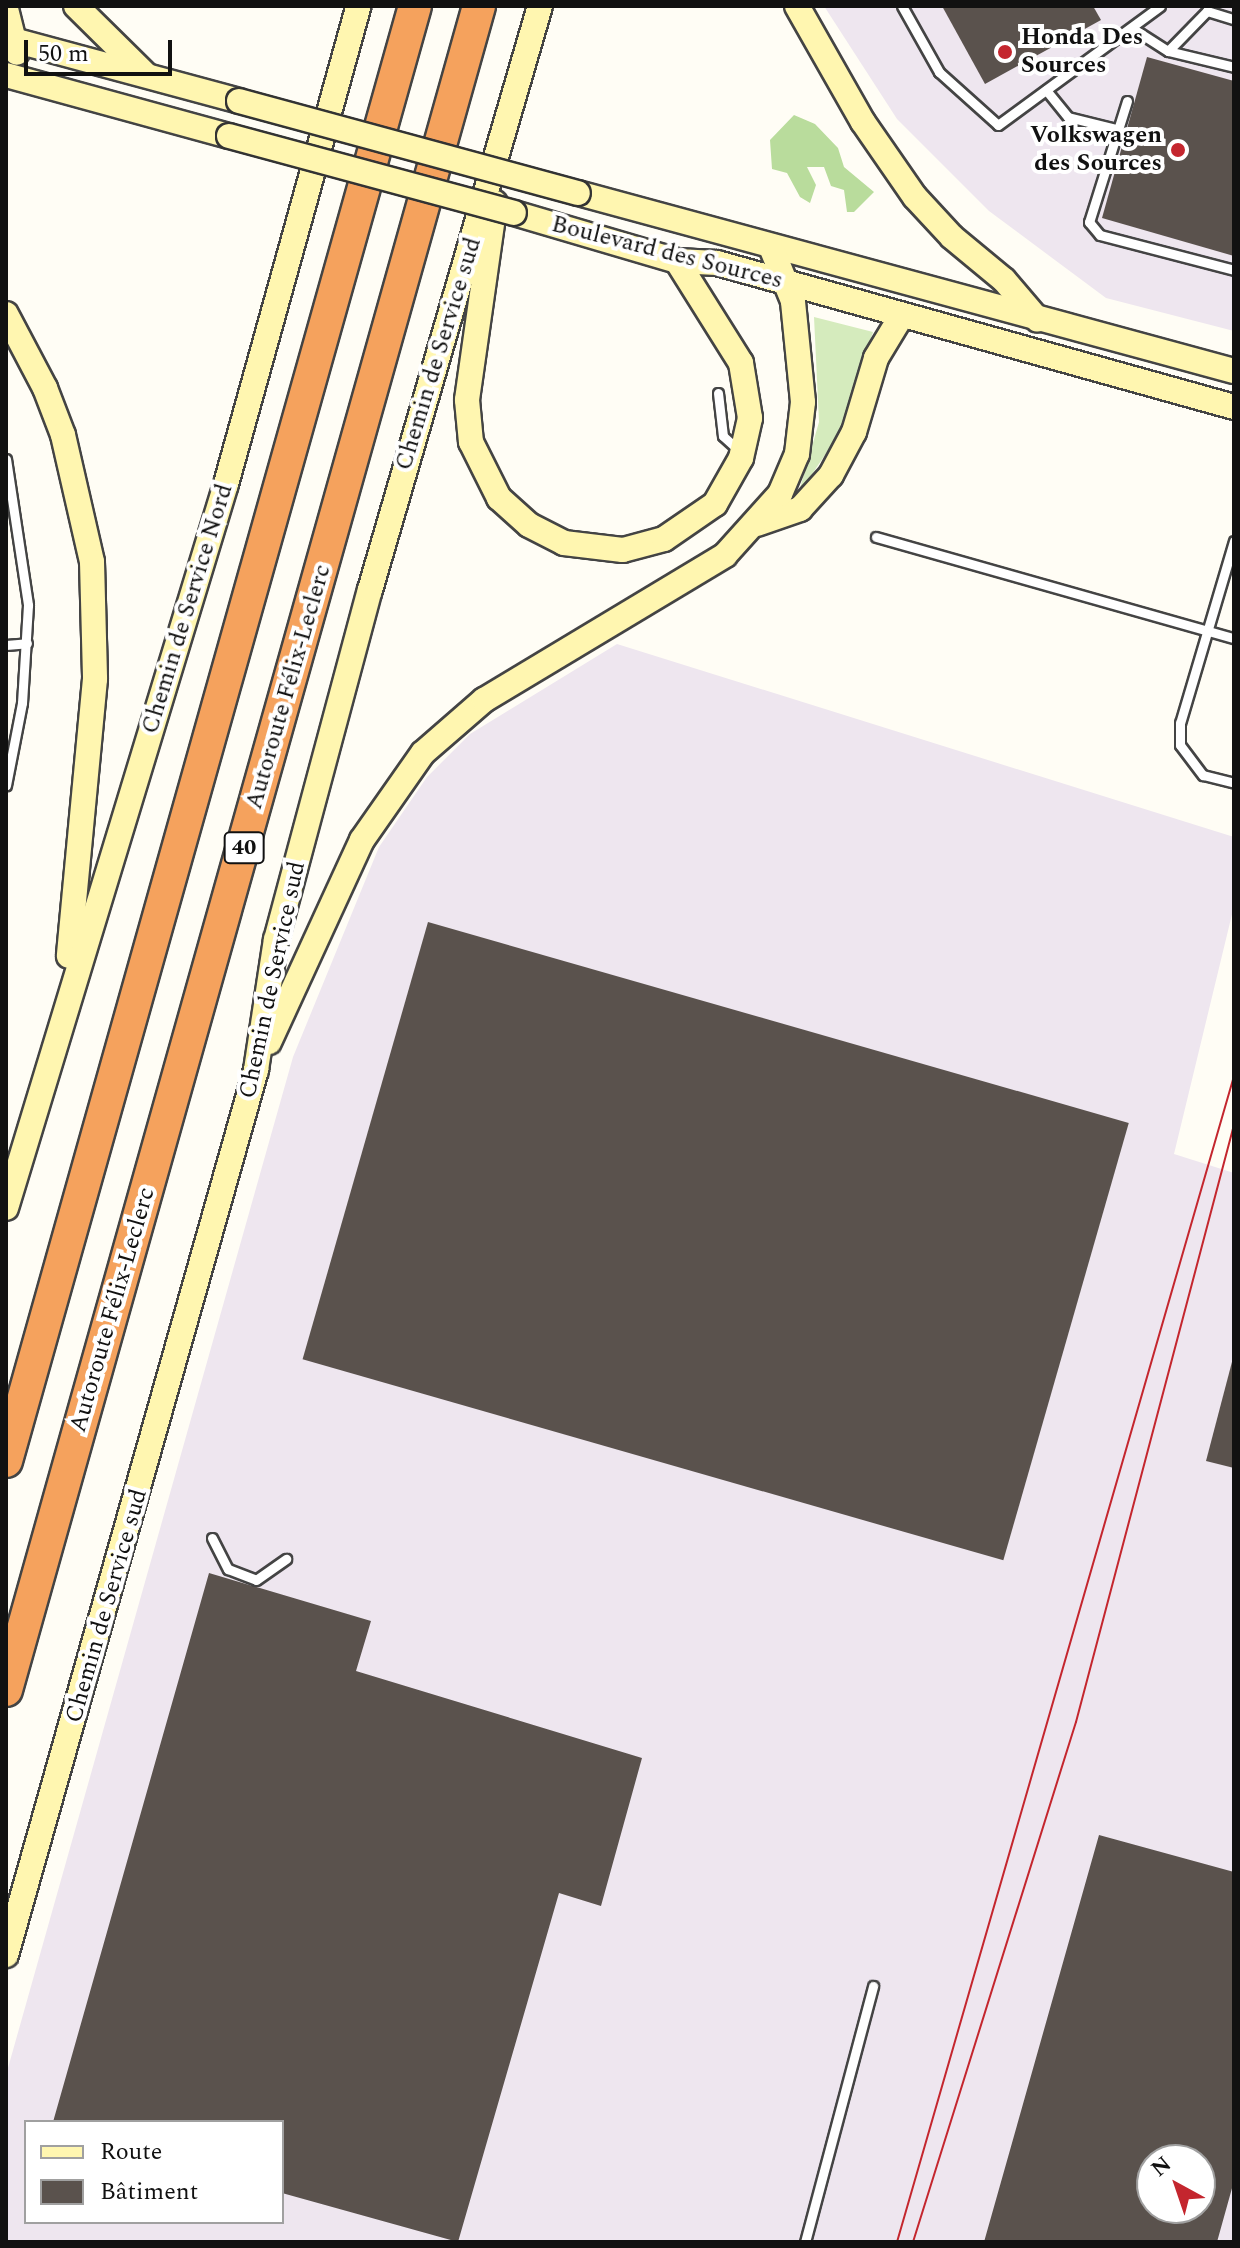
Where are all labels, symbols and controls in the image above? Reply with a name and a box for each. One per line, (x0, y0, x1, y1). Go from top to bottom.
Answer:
scale bar (28, 24, 176, 74)
place label: Honda Des Sources (1021, 24, 1143, 80)
text: 50 m (38, 36, 89, 72)
marker: Honda Des Sources (996, 43, 1014, 61)
place label: Volkswagen des Sources (1030, 122, 1162, 178)
marker: Volkswagen des Sources (1169, 141, 1187, 159)
street label: Boulevard des Sources (548, 210, 786, 296)
street label: Chemin de Service sud (390, 234, 488, 474)
street label: Chemin de Service Nord (136, 481, 240, 737)
street label: Autoroute Félix-Leclerc (240, 561, 338, 813)
road number: 40 (222, 830, 266, 866)
street label: Chemin de Service sud (234, 859, 312, 1101)
street label: Autoroute Félix-Leclerc (64, 1184, 162, 1436)
street label: Chemin de Service sud (60, 1486, 154, 1726)
legend (24, 2120, 284, 2224)
text: Route (100, 2134, 162, 2170)
north arrow (1136, 2144, 1216, 2224)
text: N (1144, 2148, 1179, 2185)
text: Bâtiment (100, 2174, 198, 2210)

